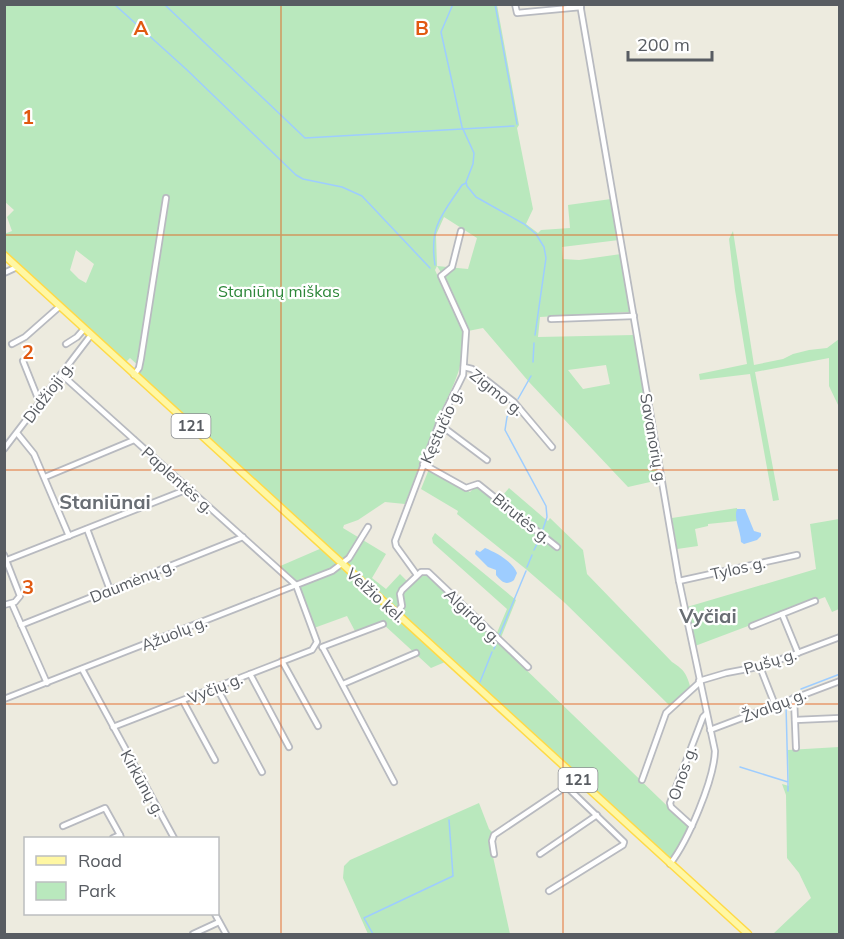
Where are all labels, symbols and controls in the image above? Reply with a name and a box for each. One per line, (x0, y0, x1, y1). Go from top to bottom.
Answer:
text: A (134, 15, 149, 40)
text: B (415, 15, 429, 40)
scale bar (628, 24, 712, 62)
text: 200 m (637, 33, 690, 56)
text: 1 (22, 104, 34, 129)
park label: Staniūnų miškas (218, 281, 340, 301)
text: 2 (22, 339, 34, 364)
street label: Didžioji g. (18, 357, 78, 427)
street label: Zigmo g. (466, 364, 528, 420)
street label: Kęstučio g. (416, 386, 466, 466)
street label: Savanorių g. (636, 392, 672, 486)
road number: 121 (172, 414, 210, 438)
street label: Paplentės g. (138, 442, 218, 518)
street label: Birutės g. (489, 488, 555, 548)
district label: Staniūnai (59, 489, 151, 514)
street label: Tylos g. (709, 552, 767, 584)
street label: Daumėnų g. (87, 555, 177, 607)
street label: Velžio kel. (342, 563, 410, 627)
text: 3 (22, 574, 34, 599)
street label: Algirdo g. (441, 584, 505, 648)
district label: Vyčiai (678, 603, 737, 628)
street label: Ąžuolų g. (138, 611, 210, 655)
street label: Pušų g. (741, 644, 799, 678)
street label: Vyčių g. (185, 668, 245, 708)
street label: Žvalgų g. (739, 684, 809, 726)
street label: Onos g. (663, 743, 701, 803)
street label: Kirkūnų g. (116, 746, 170, 820)
road number: 121 (558, 768, 598, 792)
legend (24, 837, 219, 915)
text: Road (78, 849, 122, 872)
text: Park (78, 879, 117, 902)

